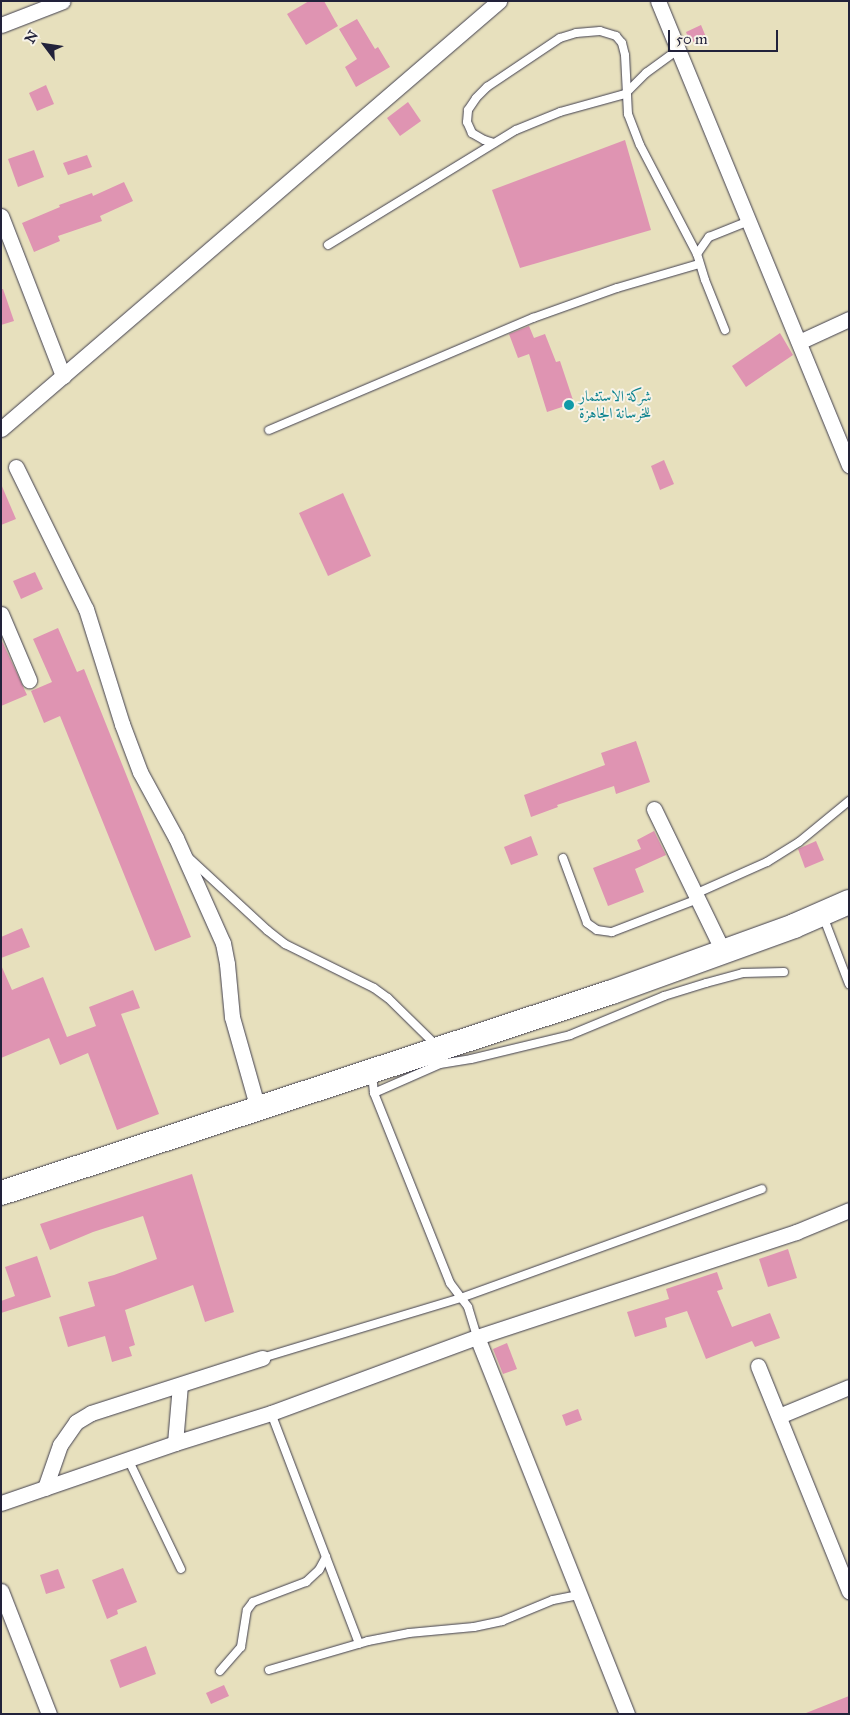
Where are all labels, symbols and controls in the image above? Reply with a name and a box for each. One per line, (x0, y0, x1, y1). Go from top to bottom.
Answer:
north arrow (20, 20, 70, 70)
scale bar (670, 20, 780, 52)
text: N (21, 28, 42, 46)
text: 50 m (676, 30, 708, 48)
place label: شركة الاستثمار للخرسانة الجاهزة (579, 387, 652, 422)
marker: شركة الاستثمار للخرسانة الجاهزة (563, 399, 575, 411)

